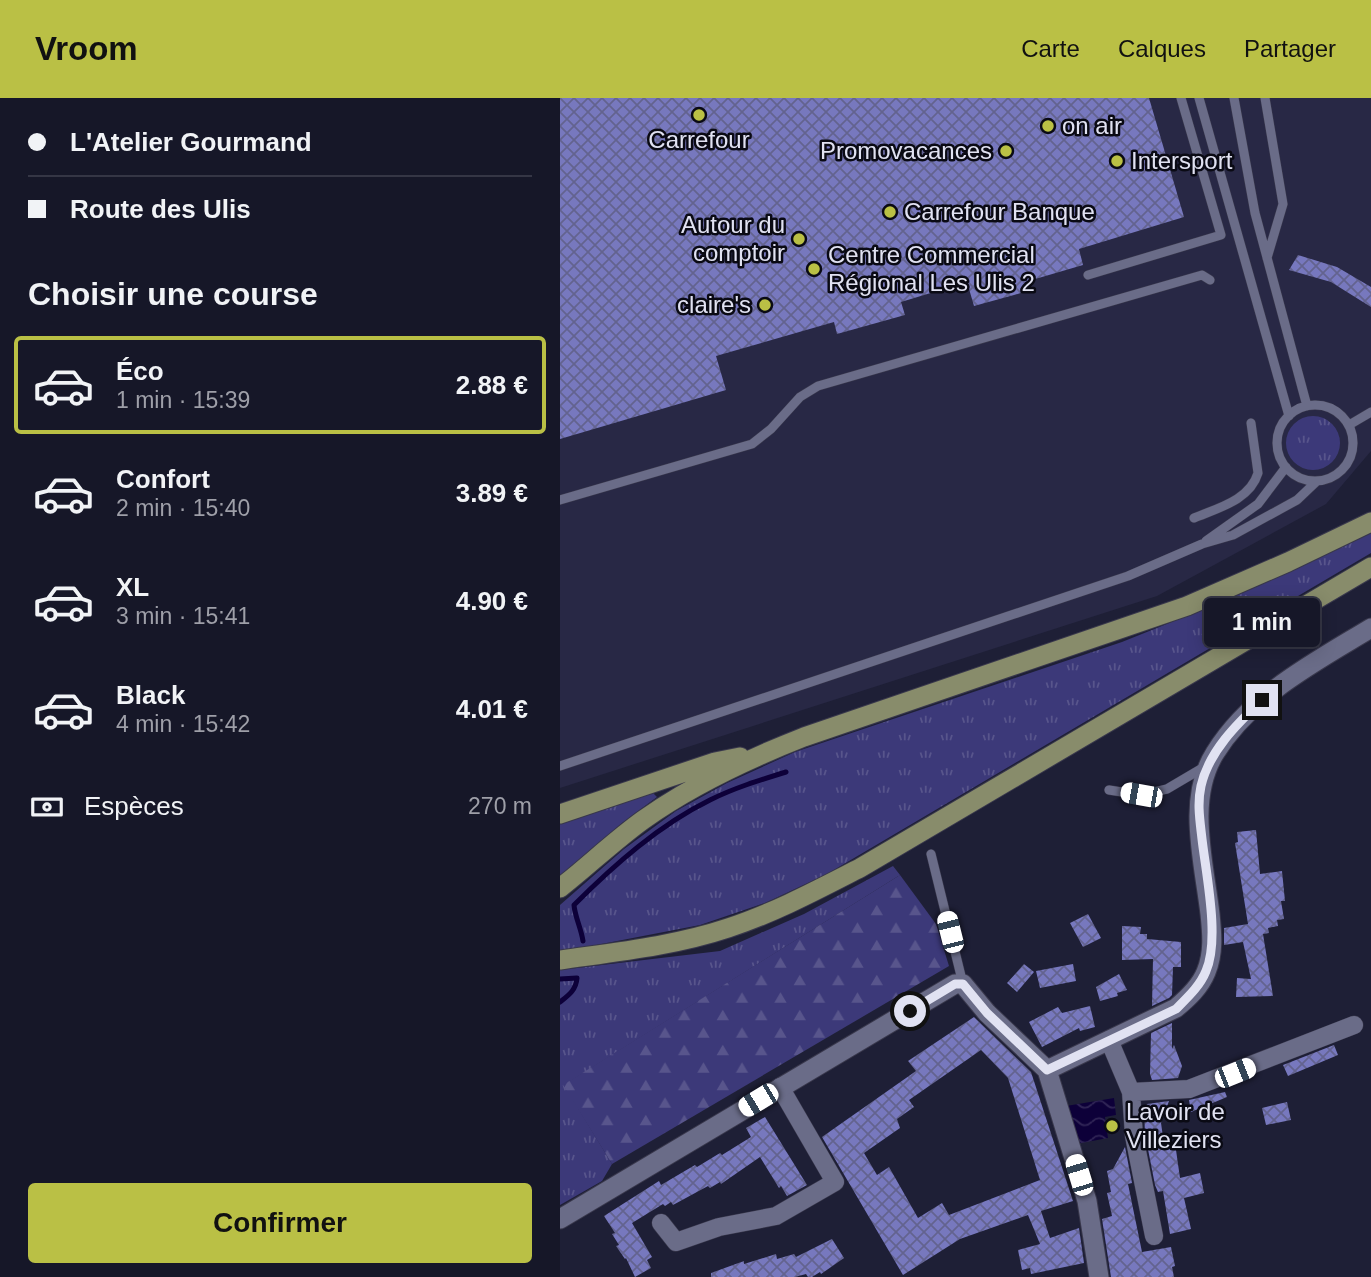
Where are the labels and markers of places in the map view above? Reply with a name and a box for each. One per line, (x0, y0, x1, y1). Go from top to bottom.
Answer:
marker: Carrefour (691, 107, 707, 123)
place label: on air (1062, 112, 1122, 139)
marker: on air (1040, 118, 1056, 134)
place label: Carrefour (648, 126, 750, 153)
place label: Promovacances (820, 137, 992, 164)
marker: Promovacances (998, 143, 1014, 159)
place label: Intersport (1131, 147, 1233, 174)
marker: Intersport (1109, 153, 1125, 169)
place label: Carrefour Banque (904, 198, 1095, 225)
marker: Carrefour Banque (882, 204, 898, 220)
place label: Autour du comptoir (681, 211, 785, 266)
marker: Autour du comptoir (791, 231, 807, 247)
place label: Centre Commercial Régional Les Ulis 2 (828, 241, 1035, 296)
marker: Centre Commercial Régional Les Ulis 2 (806, 261, 822, 277)
place label: claire's (677, 291, 751, 318)
marker: claire's (757, 297, 773, 313)
place label: Lavoir de Villeziers (1126, 1098, 1225, 1153)
marker: Lavoir de Villeziers (1104, 1118, 1120, 1134)

